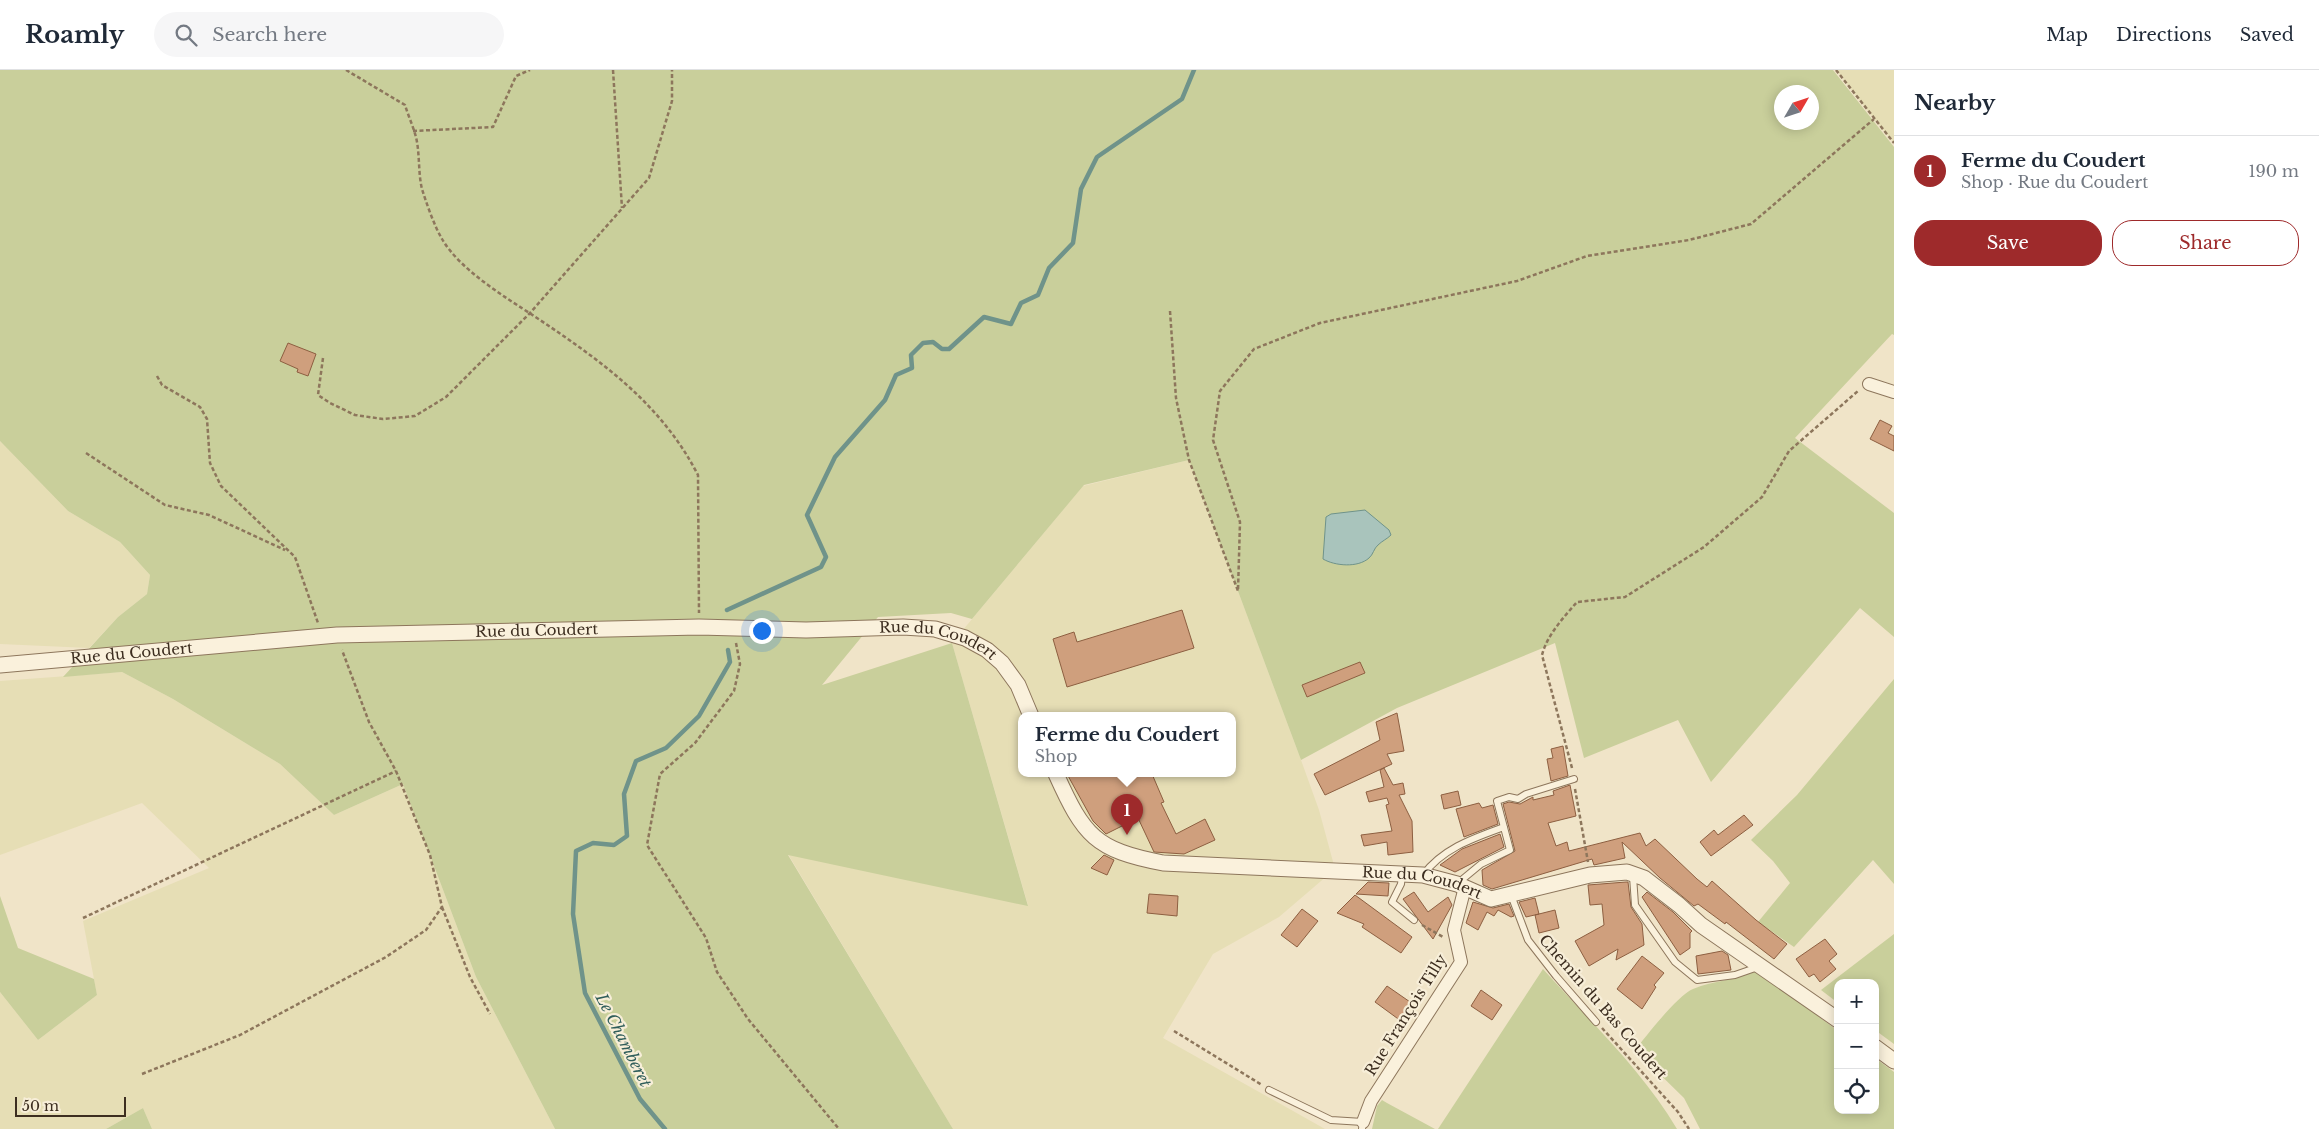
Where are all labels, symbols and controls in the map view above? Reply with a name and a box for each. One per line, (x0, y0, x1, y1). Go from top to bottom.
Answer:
search box (154, 12, 504, 57)
text: Roamly (25, 20, 124, 49)
icon: search (172, 21, 200, 49)
text: Search here (212, 23, 327, 46)
text: Map (2046, 24, 2088, 46)
text: Directions (2116, 24, 2212, 46)
text: Saved (2240, 24, 2294, 46)
north arrow (1774, 85, 1819, 130)
text: Nearby (1914, 90, 1995, 116)
text: Ferme du Coudert (1961, 149, 2146, 172)
text: 1 (1927, 161, 1933, 181)
text: 190 m (2248, 161, 2299, 181)
text: Shop · Rue du Coudert (1961, 172, 2148, 192)
button: Save (1914, 220, 2102, 266)
button: Share (2112, 220, 2299, 266)
street label: Rue du Coudert (879, 617, 1002, 664)
your location (749, 618, 775, 644)
street label: Rue du Coudert (475, 619, 599, 641)
street label: Rue du Coudert (69, 638, 194, 668)
popup (1018, 712, 1236, 777)
text: Ferme du Coudert (1035, 723, 1219, 746)
text: Shop (1035, 746, 1077, 766)
pin: 1 (1111, 794, 1143, 835)
street label: Rue du Coudert (1362, 862, 1486, 903)
street label: Chemin du Bas Coudert (1535, 930, 1672, 1083)
street label: Rue François Tilly (1360, 950, 1451, 1079)
map controls (1834, 979, 1879, 1114)
button: + (1834, 979, 1879, 1024)
water label: Le Chamberet (591, 989, 656, 1090)
button: − (1834, 1024, 1879, 1069)
button: locate (1834, 1069, 1879, 1114)
scale bar (15, 1094, 126, 1117)
text: 50 m (22, 1097, 59, 1115)

